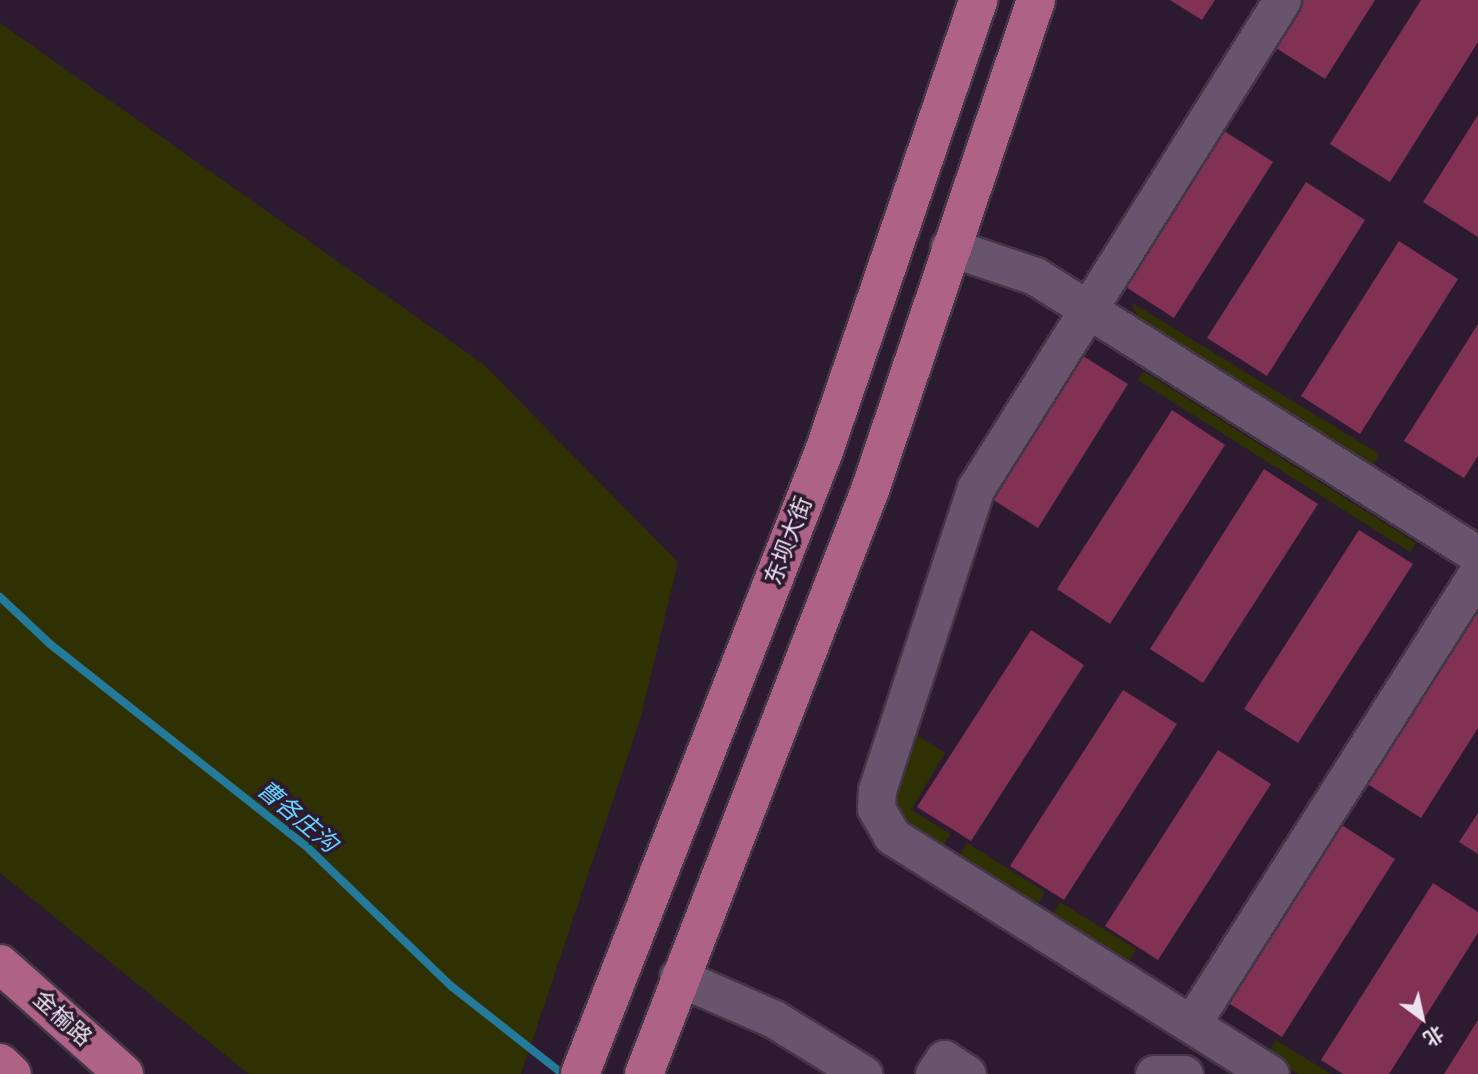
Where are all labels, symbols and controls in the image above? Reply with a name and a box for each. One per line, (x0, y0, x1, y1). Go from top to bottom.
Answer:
street label: 东坝大街 (760, 493, 818, 589)
water label: 曹各庄沟 (251, 775, 343, 859)
north arrow (1387, 983, 1457, 1053)
street label: 金榆路 (27, 986, 97, 1052)
text: 北 (1418, 1020, 1448, 1052)

